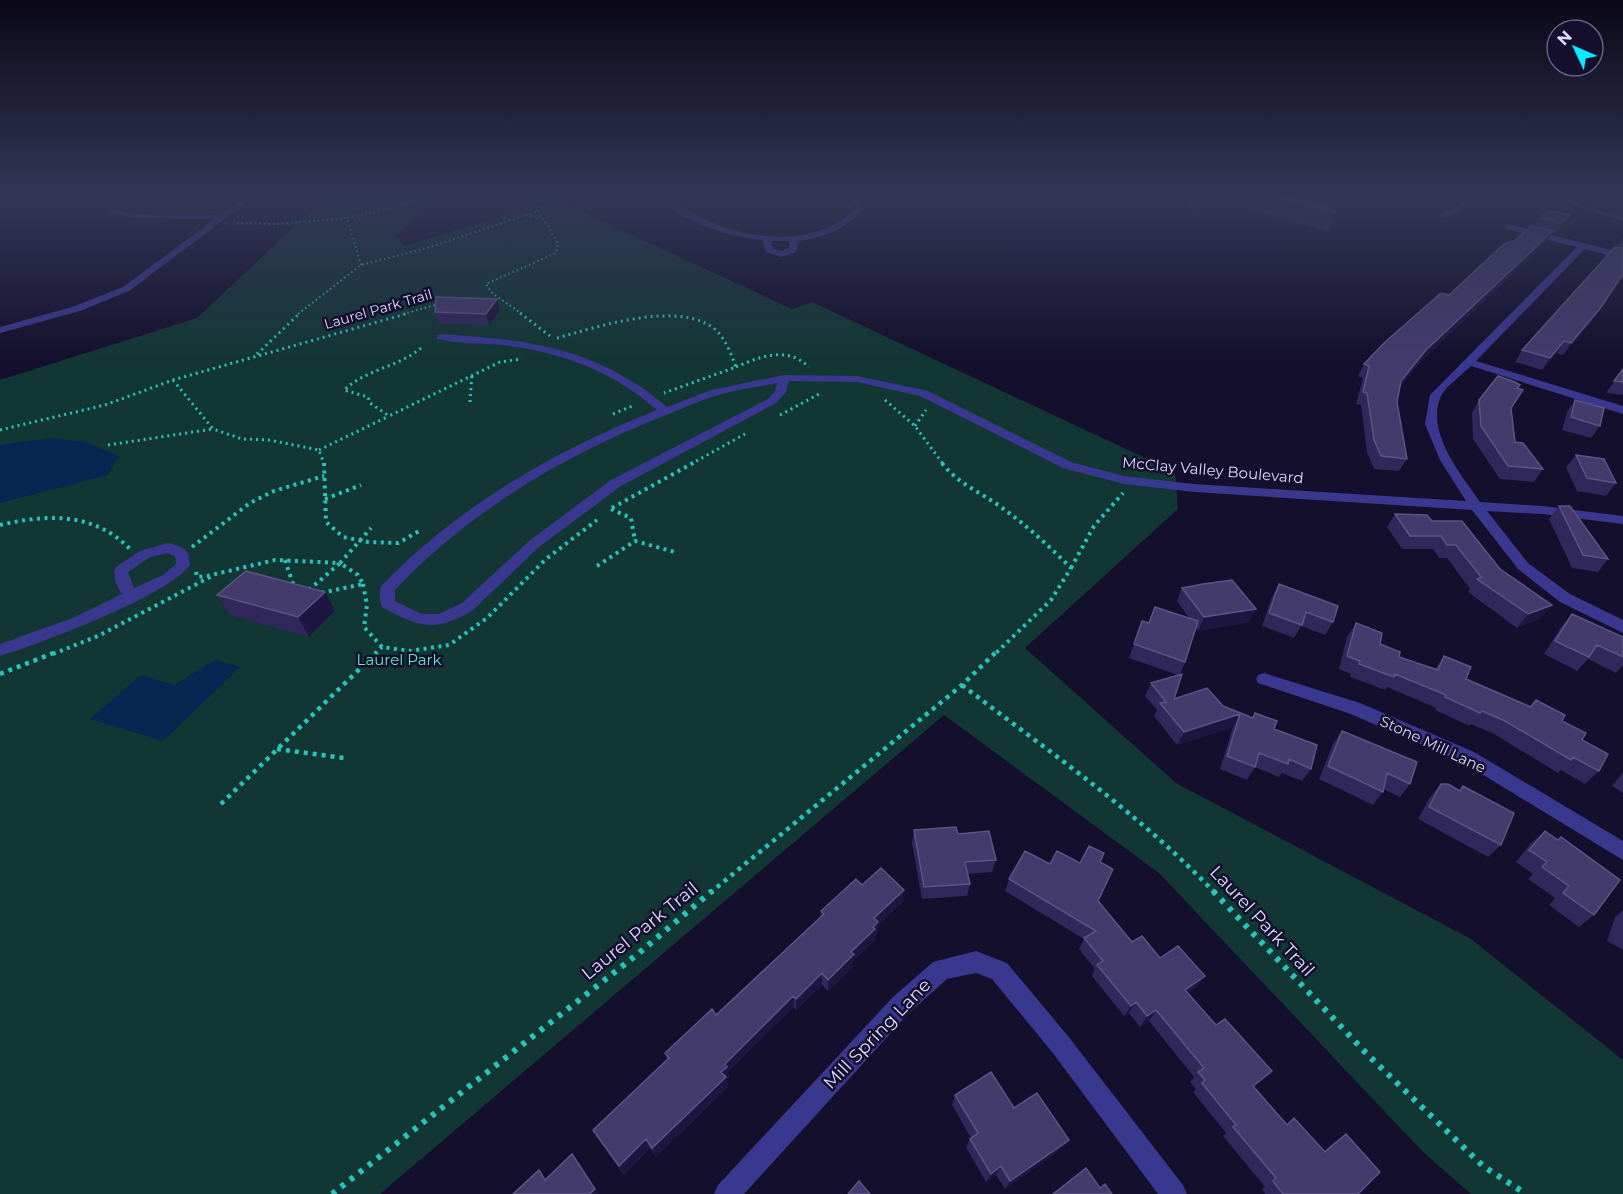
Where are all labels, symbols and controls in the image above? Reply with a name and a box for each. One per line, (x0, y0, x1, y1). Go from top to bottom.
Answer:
north arrow (1545, 18, 1605, 78)
text: N (1553, 27, 1576, 49)
street label: Laurel Park Trail (322, 285, 434, 333)
street label: McClay Valley Boulevard (1121, 453, 1305, 487)
park label: Laurel Park (357, 650, 441, 669)
street label: Stone Mill Lane (1377, 711, 1489, 777)
street label: Laurel Park Trail (1205, 861, 1319, 981)
street label: Laurel Park Trail (577, 877, 703, 985)
street label: Mill Spring Lane (819, 974, 935, 1094)

